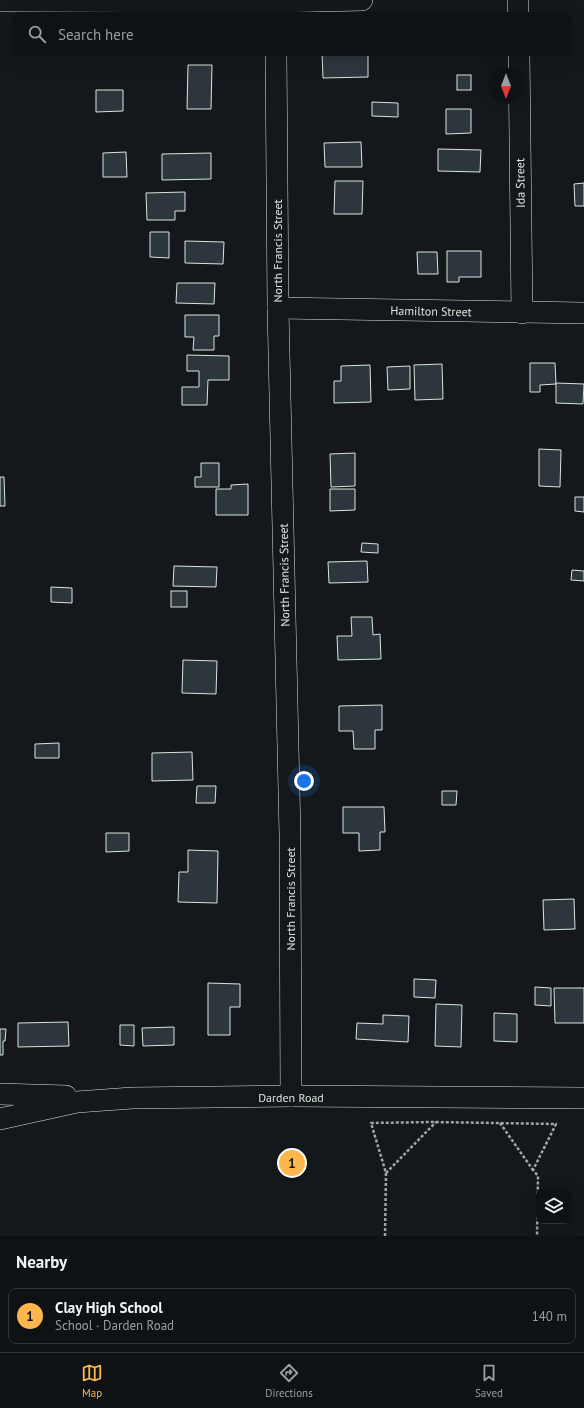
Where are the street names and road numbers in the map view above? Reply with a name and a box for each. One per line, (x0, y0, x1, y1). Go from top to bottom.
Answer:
street label: Ida Street (512, 158, 528, 208)
street label: North Francis Street (270, 199, 285, 303)
street label: Hamilton Street (390, 303, 472, 319)
street label: North Francis Street (276, 523, 292, 627)
street label: North Francis Street (283, 847, 298, 951)
street label: Darden Road (258, 1090, 324, 1105)

